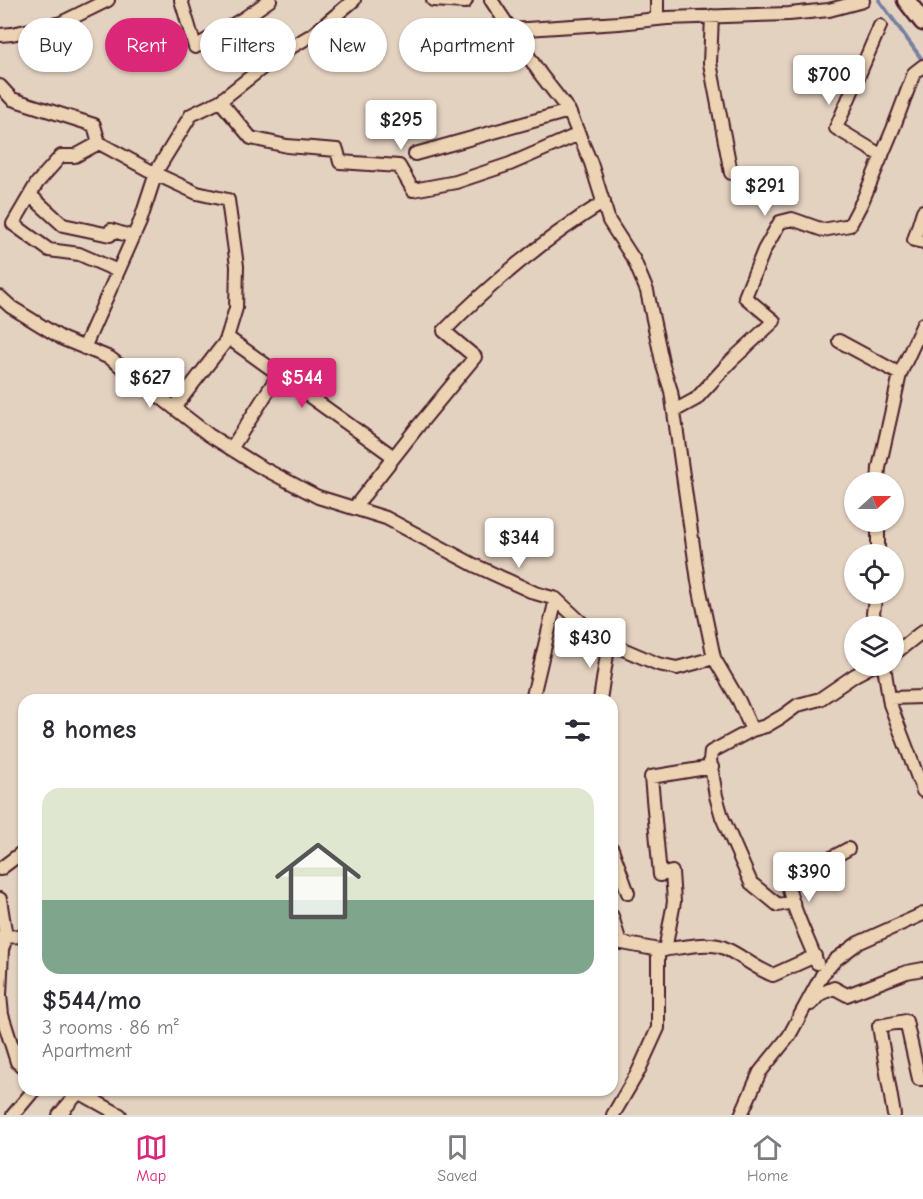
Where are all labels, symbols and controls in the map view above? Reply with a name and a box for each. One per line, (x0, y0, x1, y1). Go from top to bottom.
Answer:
chip: Buy (18, 18, 93, 72)
chip: Rent (105, 18, 188, 72)
chip: Filters (200, 18, 296, 72)
chip: New (308, 18, 387, 72)
chip: Apartment (399, 18, 535, 72)
pin: $700 (793, 55, 865, 106)
text: $700 (807, 63, 851, 86)
pin: $295 (365, 100, 437, 151)
text: $295 (379, 108, 423, 131)
pin: $291 (729, 166, 801, 217)
text: $291 (745, 174, 785, 197)
pin: $627 (114, 358, 186, 409)
pin: $544 (266, 358, 338, 409)
text: $627 (129, 366, 171, 389)
text: $544 (281, 366, 323, 389)
north arrow (844, 472, 904, 532)
map controls (844, 472, 904, 676)
pin: $344 (483, 518, 555, 569)
text: $344 (499, 526, 539, 549)
button: locate (844, 544, 904, 604)
button: layers (844, 616, 904, 676)
pin: $430 (554, 618, 626, 669)
text: $430 (569, 626, 611, 649)
icon: filters (561, 714, 594, 747)
text: 8 homes (42, 715, 136, 745)
icon: home (264, 827, 372, 935)
pin: $390 (773, 852, 845, 903)
text: $390 (787, 860, 831, 883)
text: $544/mo (42, 986, 141, 1016)
text: 3 rooms · 86 m² (42, 1016, 179, 1039)
text: Apartment (42, 1039, 132, 1062)
tab: Map (135, 1131, 168, 1185)
tab: Saved (437, 1131, 477, 1185)
tab: Home (747, 1131, 788, 1185)

